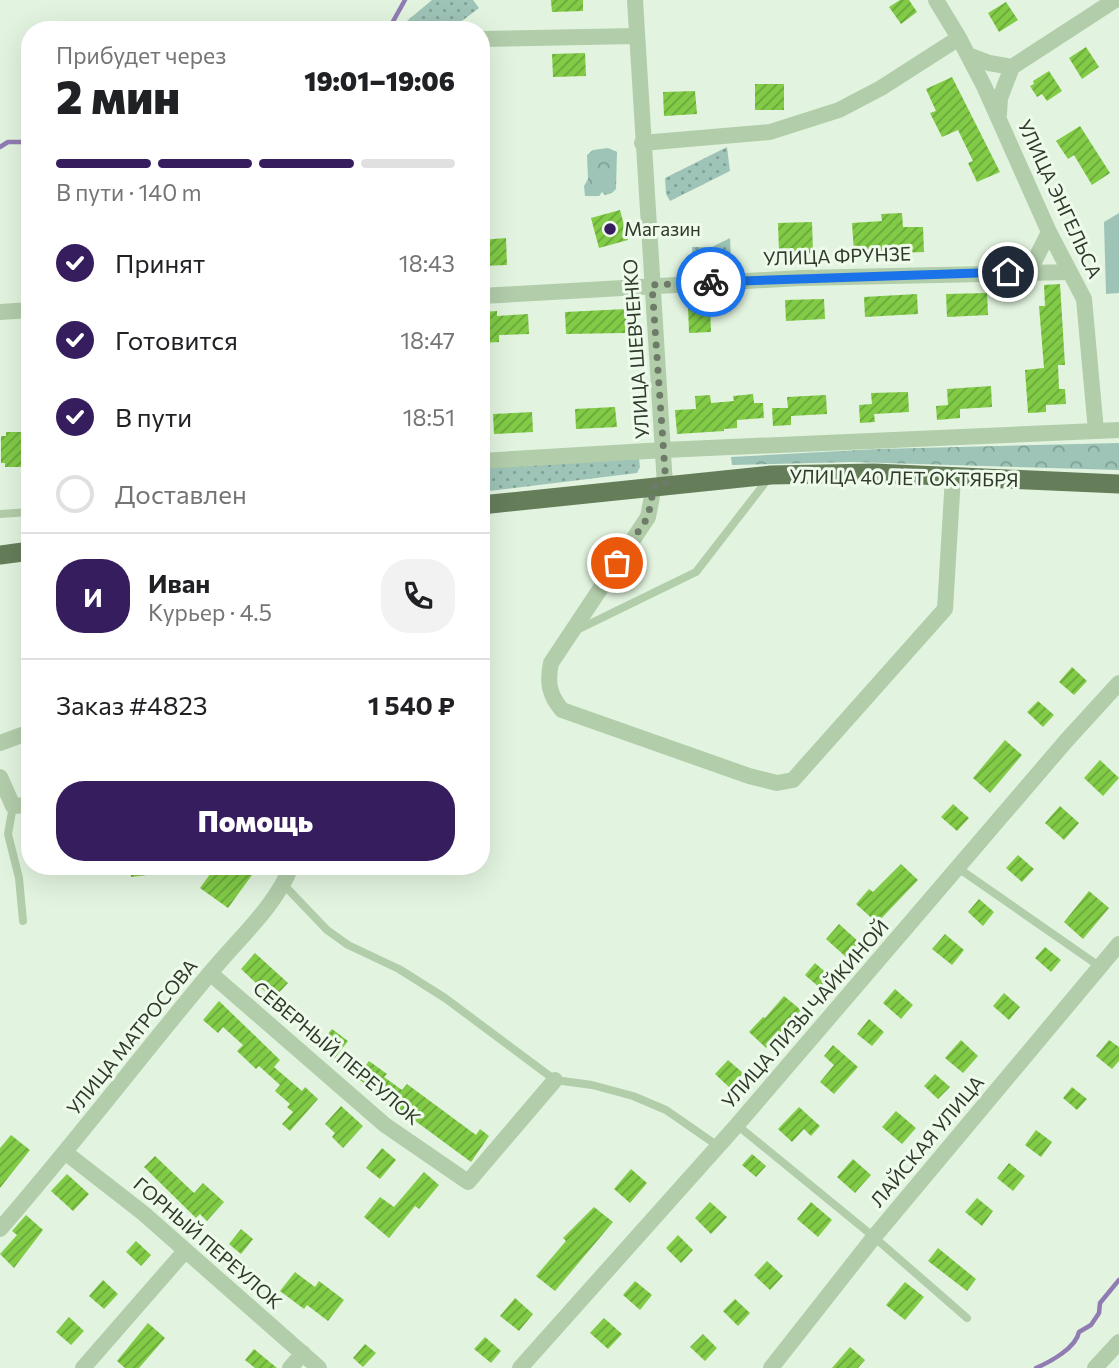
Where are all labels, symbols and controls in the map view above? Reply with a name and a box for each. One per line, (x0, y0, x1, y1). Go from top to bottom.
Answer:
text: Прибудет через (56, 41, 226, 69)
text: 19:01–19:06 (304, 65, 455, 96)
text: 2 мин (56, 67, 180, 123)
street label: УЛИЦА ЭНГЕЛЬСА (1014, 116, 1107, 282)
text: В пути · 140 m (56, 178, 202, 206)
place label: Магазин (624, 217, 701, 240)
marker: Магазин (602, 221, 618, 237)
street label: УЛИЦА ФРУНЗЕ (763, 241, 911, 270)
pin (978, 242, 1038, 302)
icon: check (56, 244, 94, 282)
text: Принят (115, 247, 205, 278)
courier (676, 247, 746, 317)
text: 18:43 (399, 249, 455, 277)
icon: home (989, 253, 1027, 291)
street label: УЛИЦА ШЕВЧЕНКО (618, 258, 653, 440)
icon: bike (692, 263, 730, 301)
icon: check (56, 321, 94, 359)
text: Готовится (115, 324, 238, 355)
text: 18:47 (400, 326, 455, 354)
icon: check (56, 398, 94, 436)
text: В пути (115, 401, 192, 432)
text: 18:51 (403, 403, 455, 431)
street label: УЛИЦА 40 ЛЕТ ОКТЯБРЯ (789, 464, 1019, 491)
text: Доставлен (115, 478, 247, 509)
pin (587, 533, 647, 593)
icon: bag (598, 544, 636, 582)
button: phone (381, 559, 455, 633)
text: Иван (148, 567, 210, 598)
text: И (83, 581, 103, 612)
text: Курьер · 4.5 (148, 598, 272, 626)
text: Заказ #4823 (56, 689, 208, 720)
text: 1 540 ₽ (368, 689, 455, 720)
button: Помощь (56, 781, 455, 861)
street label: УЛИЦА ЛИЗЫ ЧАЙКИНОЙ (716, 915, 893, 1113)
street label: УЛИЦА МАТРОСОВА (62, 954, 202, 1119)
street label: СЕВЕРНЫЙ ПЕРЕУЛОК (249, 976, 426, 1129)
street label: ЛАЙСКАЯ УЛИЦА (865, 1070, 988, 1211)
street label: ГОРНЫЙ ПЕРЕУЛОК (129, 1172, 287, 1313)

